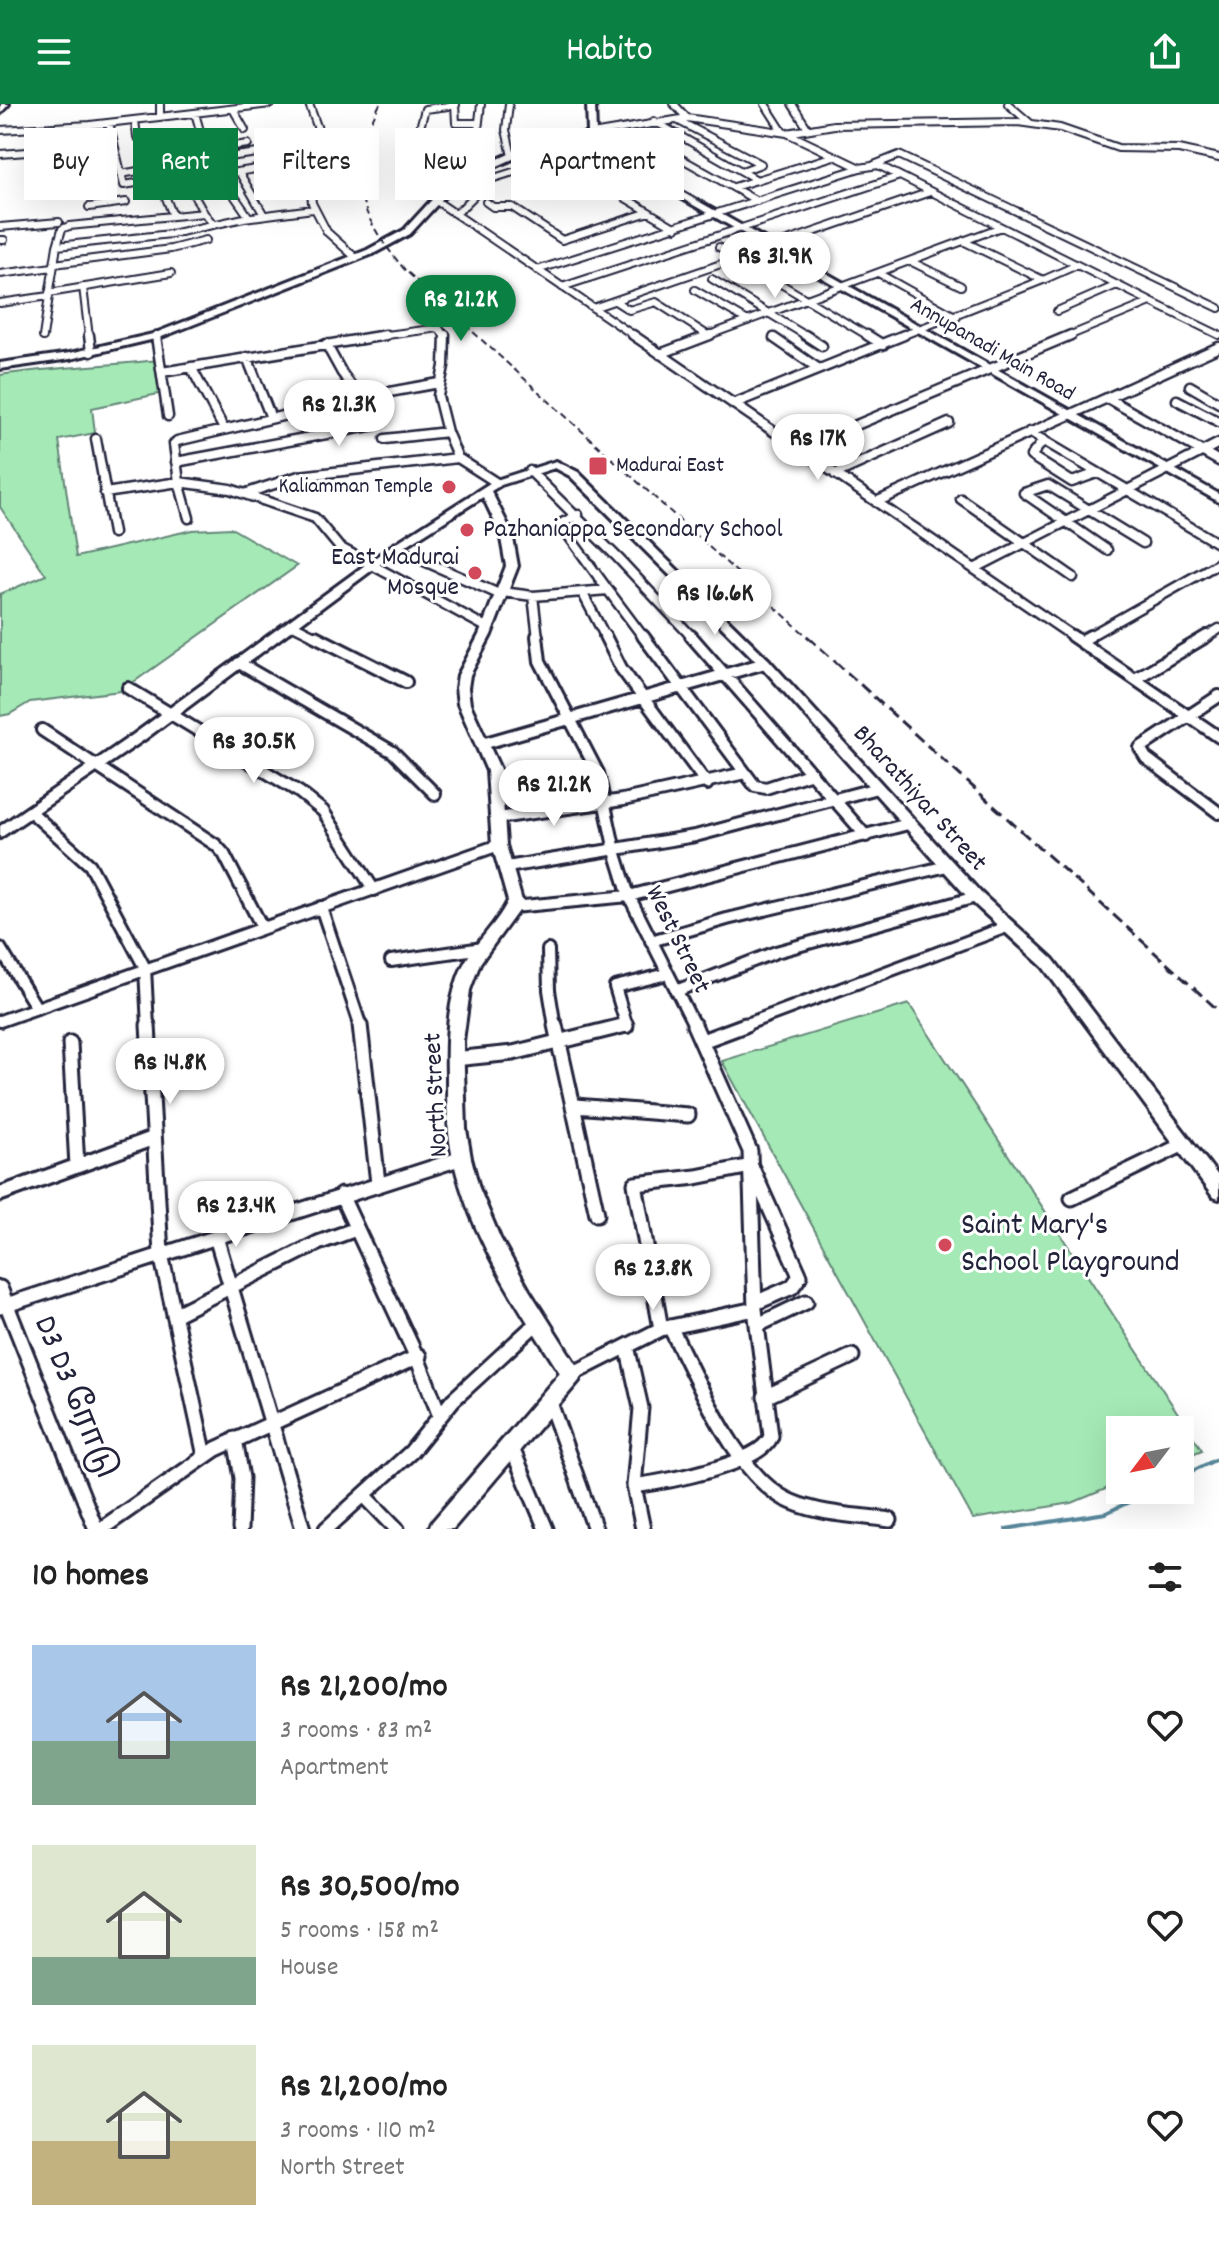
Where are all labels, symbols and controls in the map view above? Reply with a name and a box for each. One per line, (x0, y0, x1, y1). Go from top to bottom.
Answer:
text: Habito (566, 26, 653, 78)
icon: menu (32, 30, 76, 74)
icon: share (1143, 30, 1187, 74)
chip: Buy (24, 128, 117, 200)
chip: Rent (133, 128, 238, 200)
chip: Filters (254, 128, 379, 200)
chip: New (395, 128, 495, 200)
chip: Apartment (511, 128, 684, 200)
pin: Rs 31.9K (692, 232, 858, 300)
text: Rs 31.9K (737, 239, 813, 276)
pin: Rs 21.2K (378, 275, 544, 343)
text: Rs 21.2K (424, 282, 498, 319)
street label: Annupanadi Main Road (904, 290, 1080, 410)
pin: Rs 21.3K (256, 380, 422, 448)
text: Rs 21.3K (302, 387, 376, 424)
pin: Rs 17K (753, 414, 883, 482)
text: Rs 17K (789, 421, 847, 458)
place label: Madurai East (616, 451, 724, 482)
marker: Madurai East (587, 455, 609, 477)
place label: Kaliamman Temple (279, 472, 433, 503)
marker: Kaliamman Temple (440, 478, 458, 496)
place label: Pazhaniappa Secondary School (483, 512, 783, 549)
marker: Pazhaniappa Secondary School (458, 521, 476, 539)
place label: East Madurai Mosque (331, 540, 459, 607)
marker: East Madurai Mosque (466, 564, 484, 582)
pin: Rs 16.6K (632, 569, 798, 637)
text: Rs 16.6K (676, 576, 754, 613)
pin: Rs 30.5K (171, 717, 337, 785)
street label: Bharathiyar Street (843, 717, 995, 881)
text: Rs 30.5K (212, 724, 296, 761)
pin: Rs 21.2K (471, 760, 637, 828)
text: Rs 21.2K (517, 767, 591, 804)
street label: West Street (635, 880, 719, 1001)
street label: North Street (415, 1031, 459, 1158)
pin: Rs 14.8K (87, 1038, 253, 1106)
text: Rs 14.8K (134, 1045, 206, 1082)
pin: Rs 23.4K (153, 1181, 319, 1249)
text: Rs 23.4K (196, 1188, 276, 1225)
place label: Saint Mary's School Playground (961, 1204, 1180, 1287)
marker: Saint Mary's School Playground (936, 1236, 954, 1254)
pin: Rs 23.8K (570, 1244, 736, 1312)
text: Rs 23.8K (613, 1251, 693, 1288)
street label: D3 D3 ரோடு (19, 1310, 127, 1486)
north arrow (1106, 1416, 1194, 1504)
map controls (1106, 1416, 1194, 1504)
text: 10 homes (32, 1553, 149, 1602)
icon: filters (1143, 1555, 1187, 1599)
text: Rs 21,200/mo (280, 1664, 448, 1713)
icon: home (96, 1677, 192, 1773)
icon: heart (1143, 1703, 1187, 1747)
text: 3 rooms · 83 m² (280, 1713, 432, 1750)
text: Apartment (280, 1750, 389, 1787)
text: Rs 30,500/mo (280, 1864, 460, 1913)
icon: home (96, 1877, 192, 1973)
icon: heart (1143, 1903, 1187, 1947)
text: 5 rooms · 158 m² (280, 1913, 439, 1950)
text: House (280, 1950, 338, 1987)
text: Rs 21,200/mo (280, 2064, 448, 2113)
icon: home (96, 2077, 192, 2173)
icon: heart (1143, 2103, 1187, 2147)
text: 3 rooms · 110 m² (280, 2113, 436, 2150)
text: North Street (280, 2150, 405, 2187)

